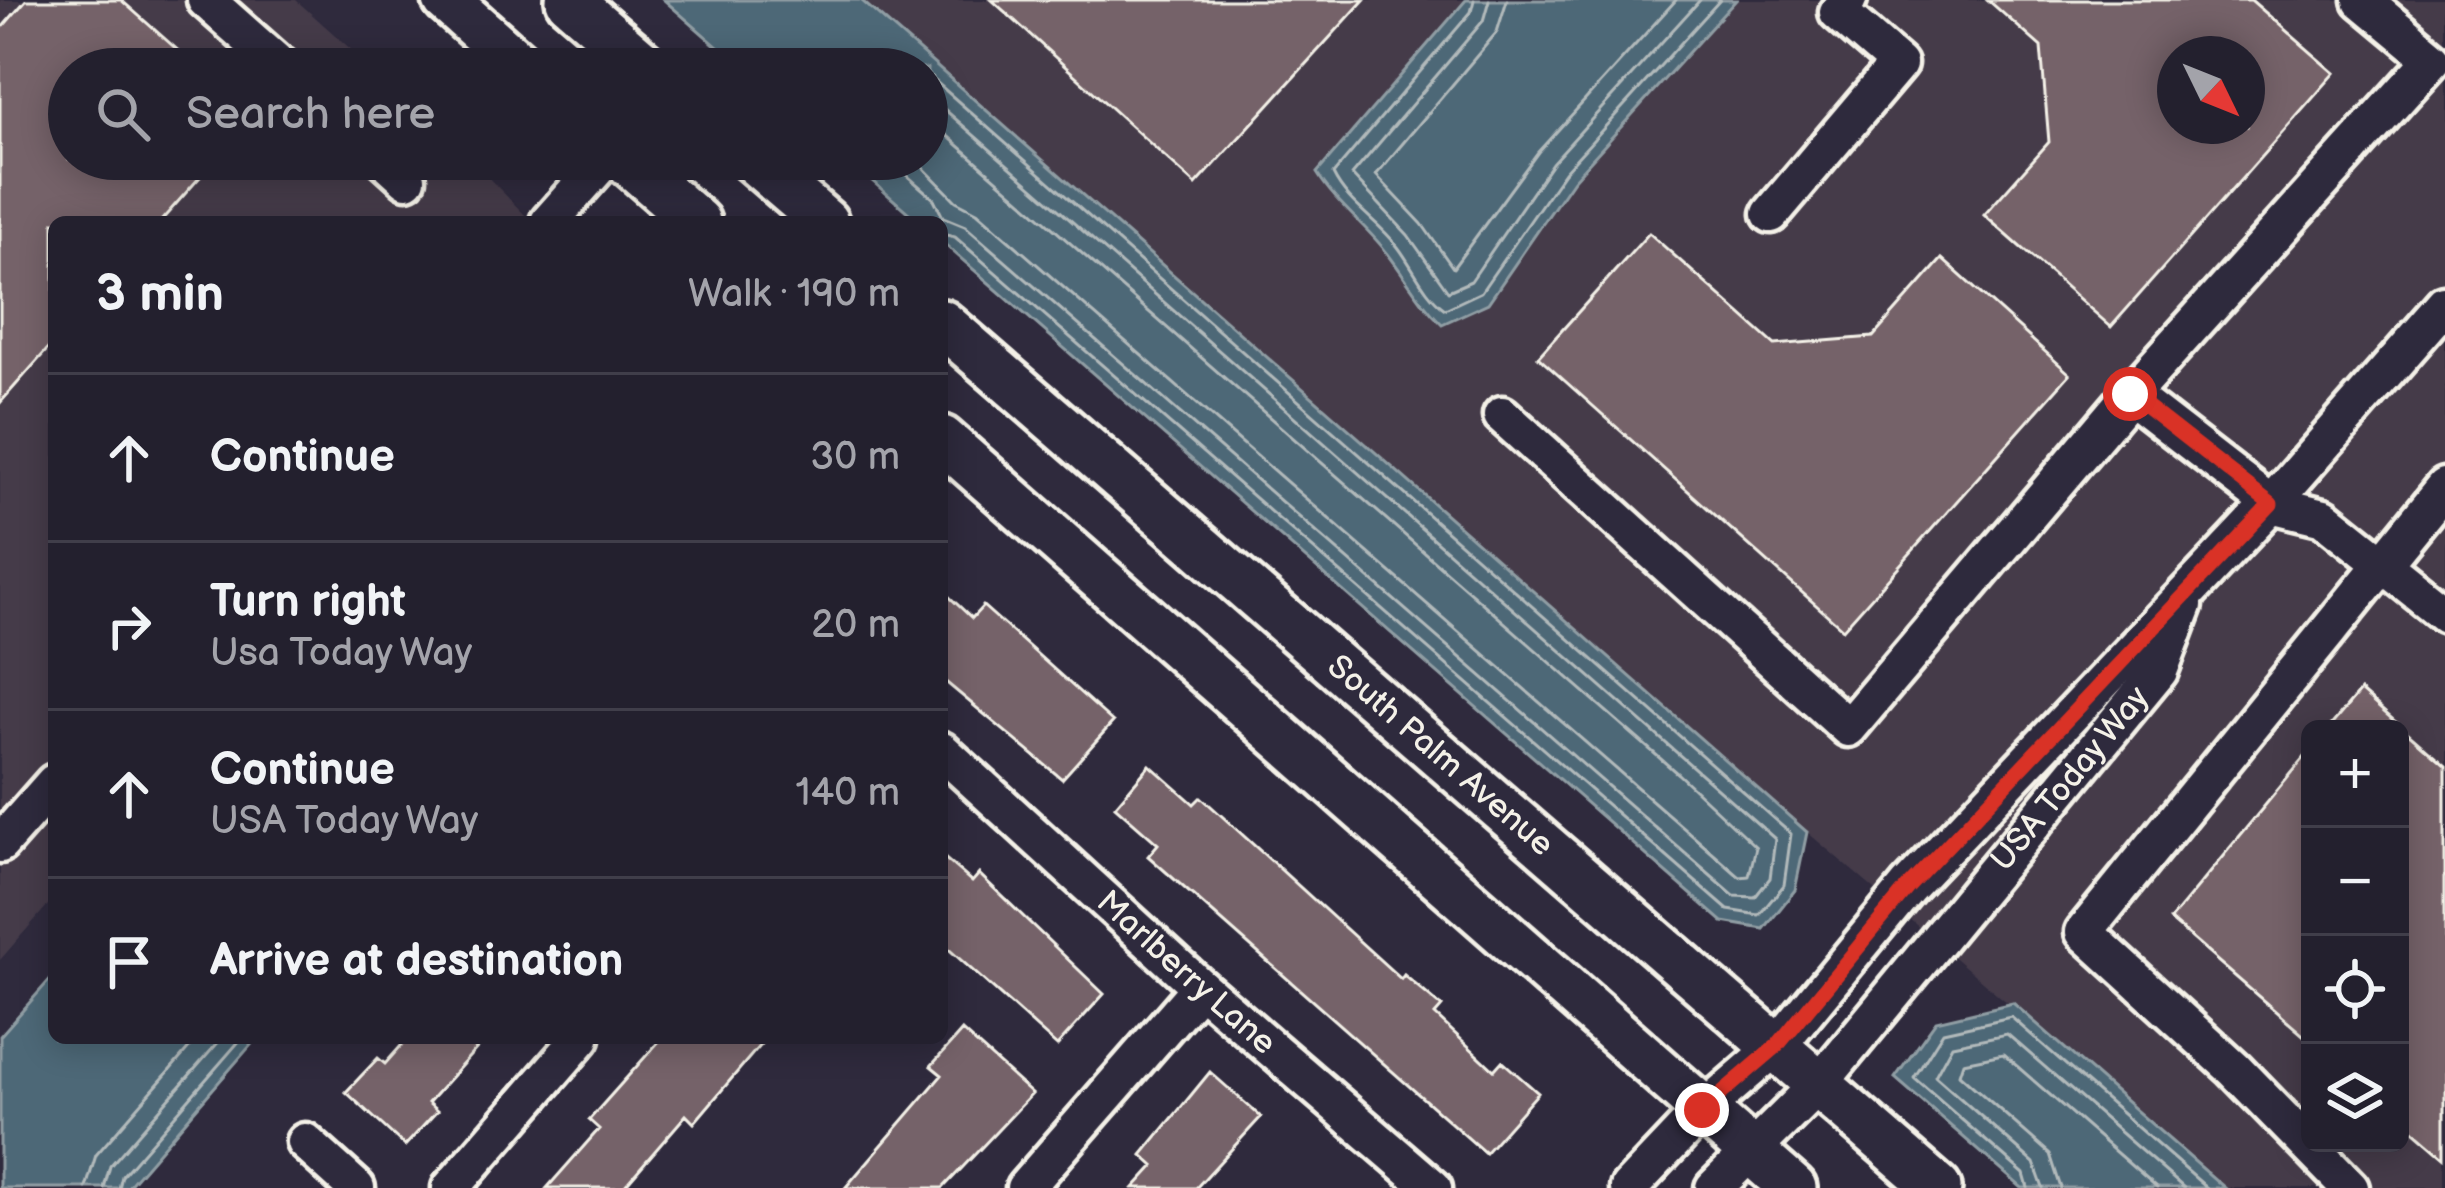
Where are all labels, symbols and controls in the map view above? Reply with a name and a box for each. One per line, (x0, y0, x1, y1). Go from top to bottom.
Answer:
north arrow (2157, 36, 2265, 144)
search box (48, 48, 948, 180)
icon: search (90, 81, 156, 147)
text: Search here (186, 87, 435, 142)
text: 3 min (96, 264, 224, 325)
text: Walk · 190 m (688, 271, 900, 318)
route start (2103, 367, 2157, 421)
icon: ahead (96, 425, 162, 491)
text: Continue (210, 430, 395, 485)
text: 30 m (810, 434, 900, 481)
text: Turn right (210, 575, 406, 630)
icon: right (96, 593, 162, 659)
text: 20 m (811, 602, 900, 649)
text: Usa Today Way (210, 630, 472, 677)
street label: South Palm Avenue (1319, 647, 1562, 865)
street label: USA Today Way (1983, 678, 2158, 879)
map controls (2301, 720, 2409, 1152)
button: + (2301, 720, 2409, 828)
text: Continue (210, 743, 395, 798)
icon: ahead (96, 761, 162, 827)
text: 140 m (795, 770, 900, 817)
text: USA Today Way (210, 798, 478, 845)
button: − (2301, 828, 2409, 936)
street label: Marlberry Lane (1088, 882, 1284, 1063)
icon: arrive (96, 929, 162, 995)
text: Arrive at destination (210, 934, 623, 989)
button: locate (2301, 936, 2409, 1044)
button: layers (2301, 1044, 2409, 1152)
route end (1675, 1083, 1729, 1137)

